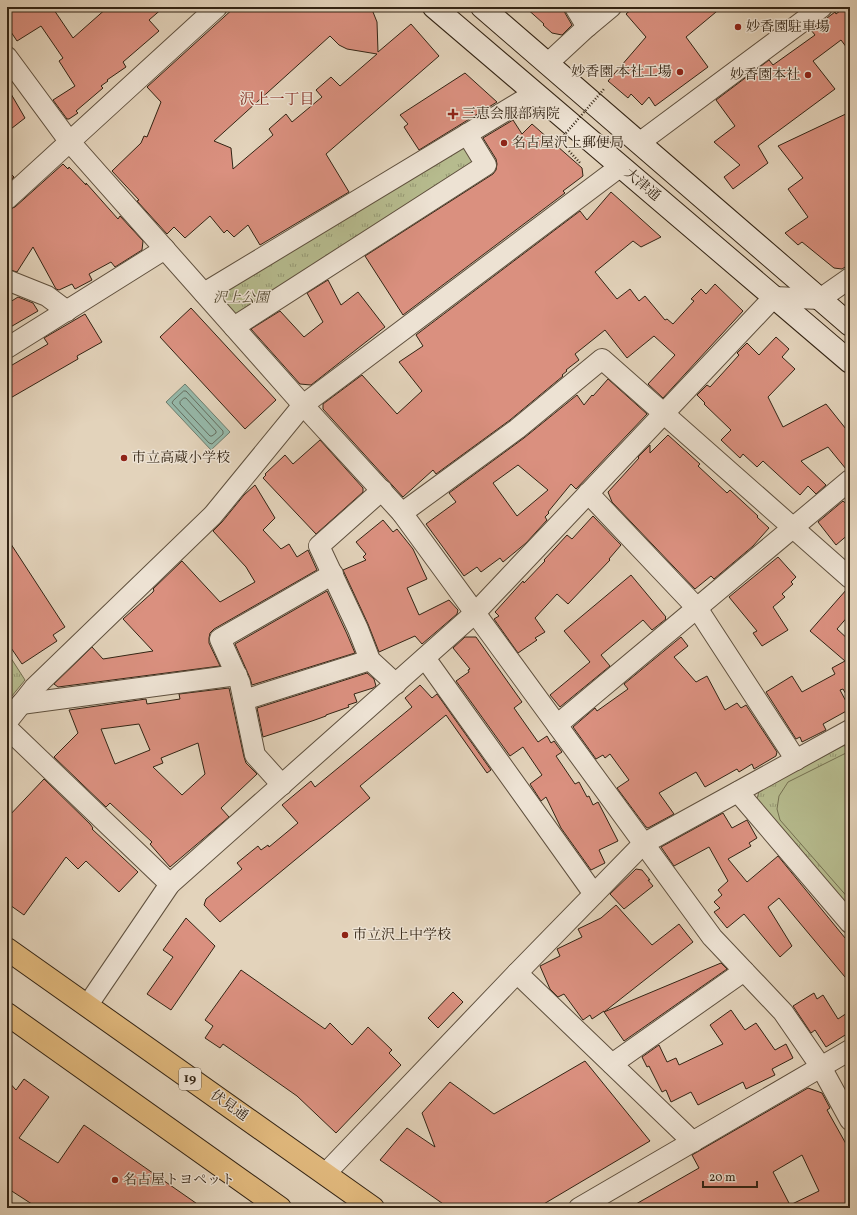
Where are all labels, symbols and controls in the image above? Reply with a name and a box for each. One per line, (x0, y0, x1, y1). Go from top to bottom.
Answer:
place label: 妙香園駐車場 (746, 18, 830, 37)
marker: 妙香園駐車場 (733, 22, 743, 32)
place label: 妙香園 本社工場 (571, 63, 672, 82)
place label: 妙香園本社 (730, 66, 800, 85)
marker: 妙香園 本社工場 (675, 67, 685, 77)
marker: 妙香園本社 (803, 70, 813, 80)
district label: 沢上一丁目 (239, 90, 315, 111)
place label: 三恵会服部病院 (462, 105, 560, 124)
marker: 三恵会服部病院 (447, 108, 459, 120)
place label: 名古屋沢上郵便局 (512, 134, 624, 153)
marker: 名古屋沢上郵便局 (499, 138, 509, 148)
street label: 大津通 (620, 164, 664, 206)
park label: 沢上公園 (213, 289, 271, 308)
place label: 市立高蔵小学校 (132, 449, 230, 468)
marker: 市立高蔵小学校 (119, 453, 129, 463)
place label: 市立沢上中学校 (353, 926, 451, 945)
marker: 市立沢上中学校 (340, 930, 350, 940)
road number: 19 (179, 1068, 201, 1090)
street label: 伏見通 (206, 1086, 252, 1126)
scale bar (703, 1163, 757, 1189)
text: 20 m (709, 1170, 736, 1186)
place label: 名古屋トヨペット (123, 1171, 235, 1190)
marker: 名古屋トヨペット (110, 1175, 120, 1185)

